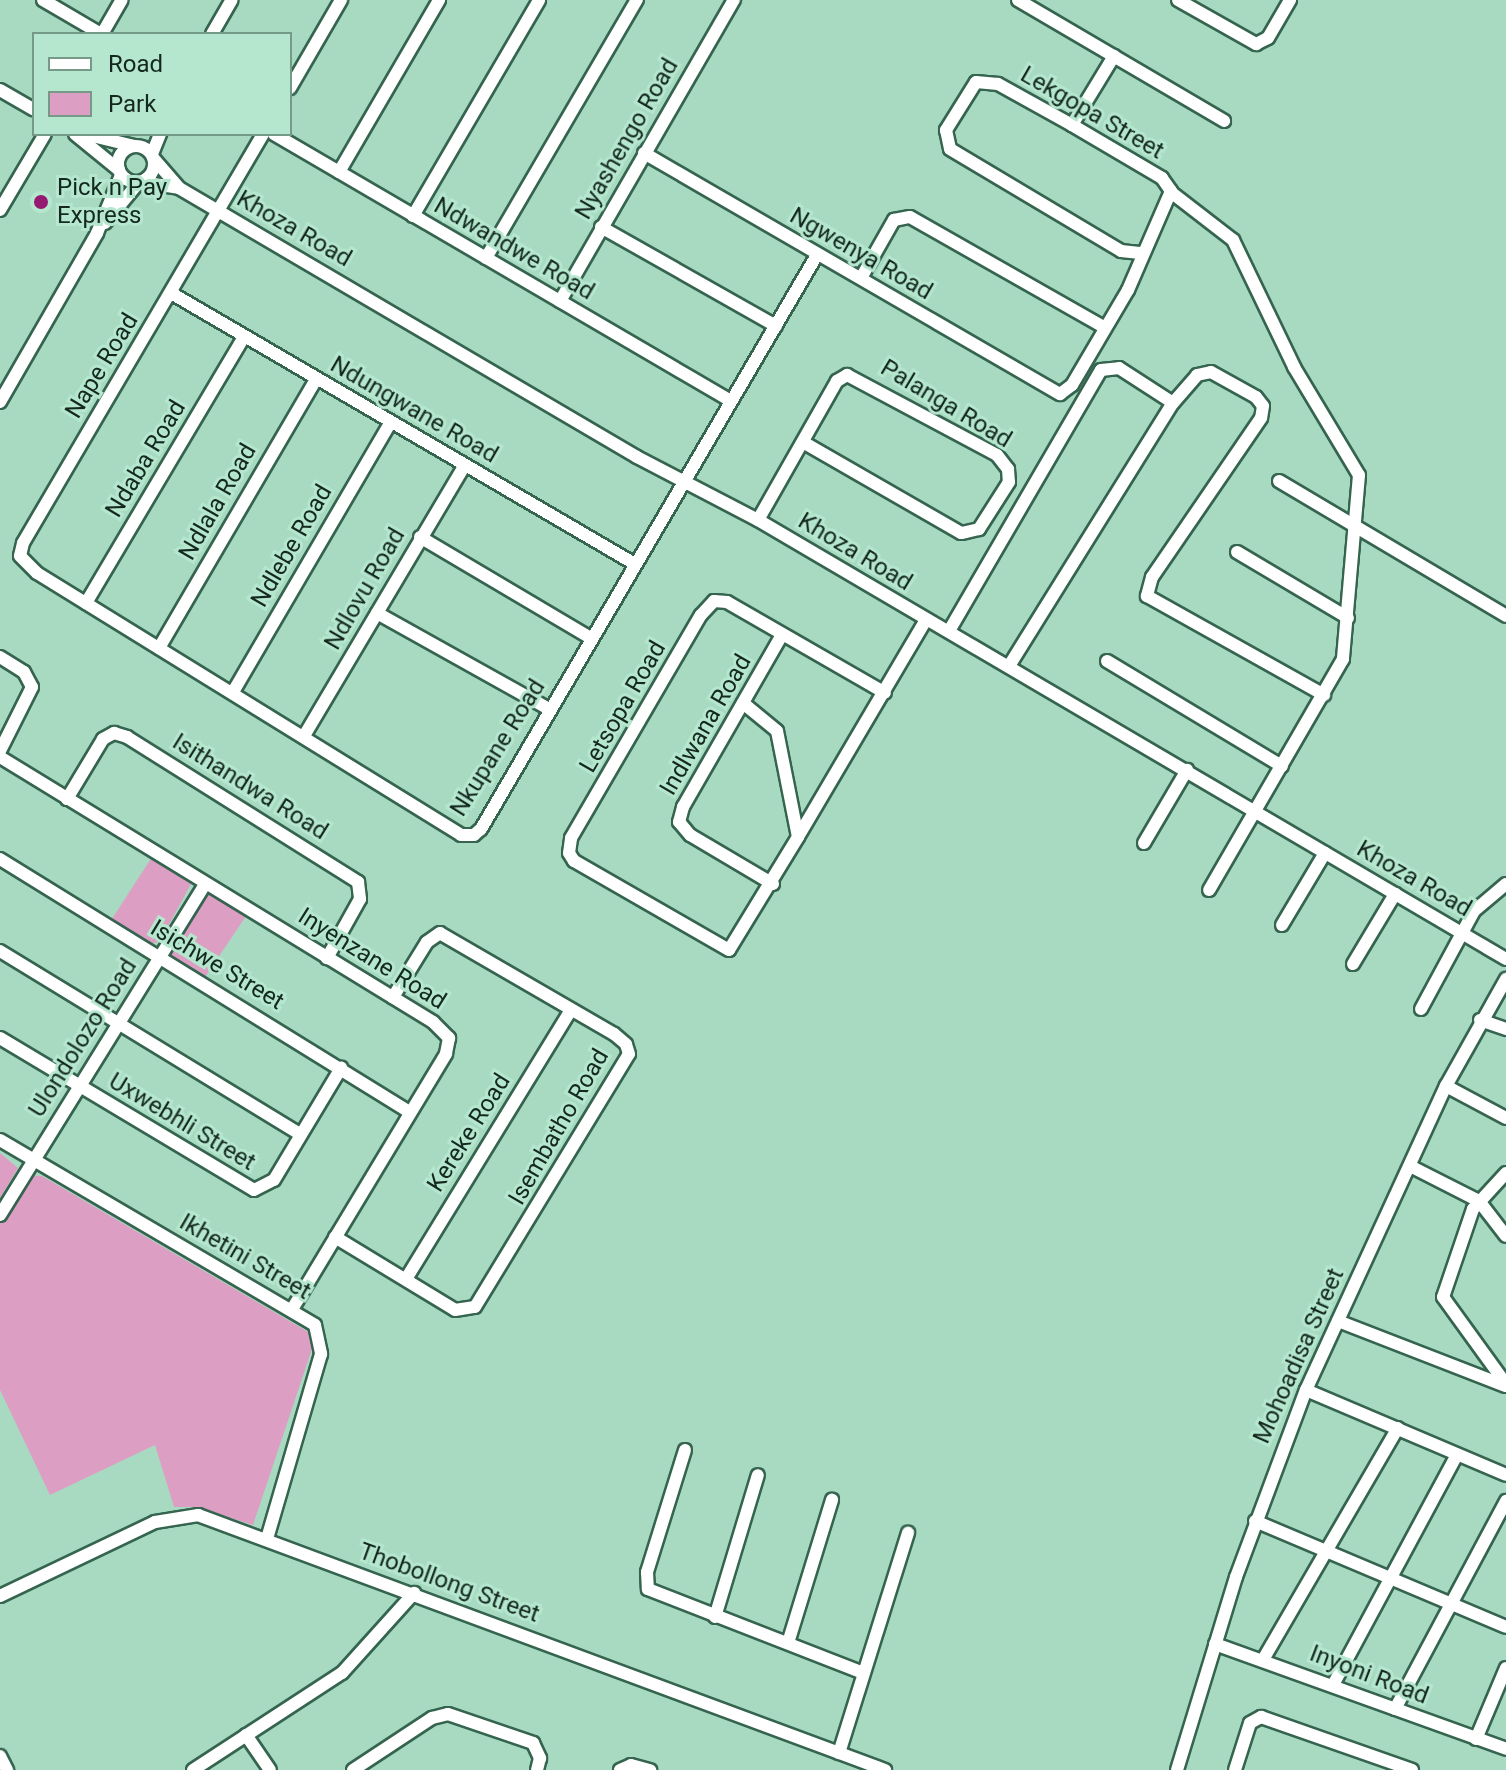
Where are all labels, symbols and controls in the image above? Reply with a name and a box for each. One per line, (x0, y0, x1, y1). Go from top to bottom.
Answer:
legend (32, 32, 292, 136)
text: Road (108, 50, 163, 78)
street label: Nyashengo Road (569, 53, 685, 225)
street label: Lekgopa Street (1015, 60, 1169, 166)
text: Park (108, 90, 156, 118)
place label: Pick n Pay Express (57, 174, 167, 230)
street label: Khoza Road (231, 185, 357, 273)
street label: Ndwandwe Road (429, 191, 599, 307)
marker: Pick n Pay Express (32, 193, 50, 211)
street label: Ngwenya Road (785, 202, 937, 306)
street label: Nape Road (59, 308, 145, 424)
street label: Ndungwane Road (325, 350, 503, 470)
street label: Palanga Road (875, 354, 1017, 454)
street label: Ndaba Road (100, 395, 192, 523)
street label: Ndlala Road (173, 439, 263, 565)
street label: Ndlebe Road (245, 480, 339, 612)
street label: Khoza Road (793, 507, 917, 597)
street label: Ndlovu Road (319, 523, 411, 655)
street label: Letsopa Road (574, 636, 672, 778)
street label: Indlwana Road (654, 650, 758, 800)
street label: Nkupane Road (444, 674, 552, 822)
street label: Isithandwa Road (167, 728, 333, 846)
street label: Khoza Road (1351, 835, 1477, 923)
street label: Inyenzane Road (293, 902, 451, 1016)
street label: Isichwe Street (145, 914, 289, 1016)
street label: Ulondolozo Road (23, 953, 143, 1123)
street label: Isembatho Road (503, 1044, 615, 1210)
street label: Uxwebhli Street (103, 1067, 261, 1177)
street label: Kereke Road (421, 1069, 517, 1197)
street label: Ikhetini Street (174, 1208, 316, 1306)
street label: Mohoadisa Street (1247, 1264, 1351, 1448)
street label: Thobollong Street (355, 1537, 543, 1629)
street label: Inyoni Road (1306, 1639, 1432, 1711)

